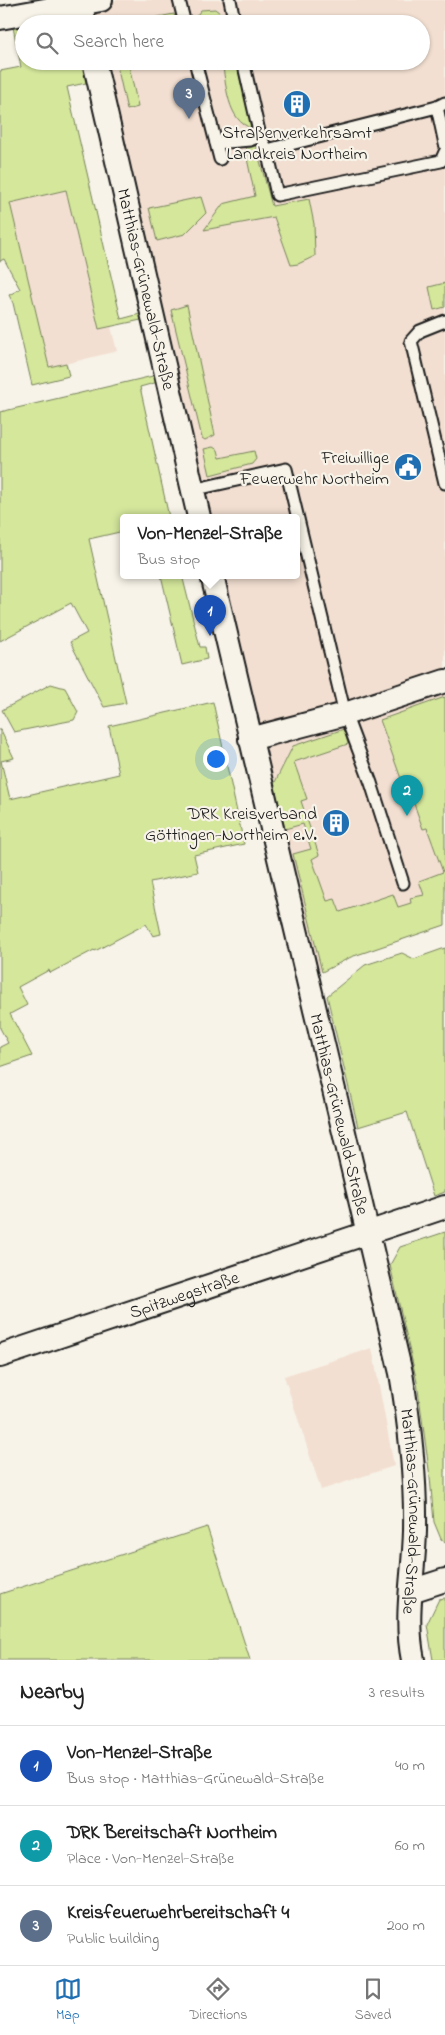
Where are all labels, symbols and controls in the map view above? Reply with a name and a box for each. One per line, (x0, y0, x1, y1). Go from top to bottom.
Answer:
search box (15, 15, 430, 70)
icon: search (33, 29, 61, 57)
text: Search here (73, 29, 164, 56)
pin: 3 (173, 78, 205, 119)
building icon: Straßenverkehrsamt Landkreis Northeim (282, 89, 312, 119)
place label: Straßenverkehrsamt Landkreis Northeim (222, 121, 372, 168)
street label: Matthias-Grünewald-Straße (109, 186, 181, 394)
place label: Freiwillige Feuerwehr Northeim (239, 446, 390, 493)
public building icon: Freiwillige Feuerwehr Northeim (393, 452, 423, 482)
popup (120, 514, 300, 579)
text: Von-Menzel-Straße (138, 521, 282, 548)
text: Bus stop (138, 548, 200, 572)
pin: 1 (194, 595, 226, 636)
your location (203, 746, 229, 772)
pin: 2 (391, 775, 423, 816)
place label: DRK Kreisverband Göttingen-Northeim e.V. (145, 802, 317, 850)
building icon: DRK Kreisverband Göttingen-Northeim e.V. (321, 808, 351, 838)
street label: Matthias-Grünewald-Straße (301, 1011, 374, 1219)
street label: Spitzwegstraße (126, 1266, 244, 1327)
street label: Matthias-Grünewald-Straße (392, 1407, 426, 1615)
text: Nearby (20, 1678, 84, 1708)
text: 3 results (369, 1681, 425, 1705)
text: Von-Menzel-Straße (67, 1740, 212, 1767)
text: 1 (33, 1754, 39, 1778)
text: 40 m (395, 1754, 425, 1778)
text: Bus stop · Matthias-Grünewald-Straße (67, 1767, 324, 1791)
text: DRK Bereitschaft Northeim (67, 1820, 277, 1847)
text: 2 (32, 1834, 40, 1858)
text: 60 m (395, 1834, 425, 1858)
text: Place · Von-Menzel-Straße (67, 1847, 234, 1871)
text: Kreisfeuerwehrbereitschaft 4 (67, 1900, 289, 1927)
text: 3 (33, 1914, 39, 1938)
text: 200 m (387, 1914, 425, 1938)
text: Public building (67, 1927, 159, 1951)
tab: Map (54, 1975, 82, 2026)
tab: Directions (189, 1975, 247, 2026)
tab: Saved (355, 1975, 391, 2026)

